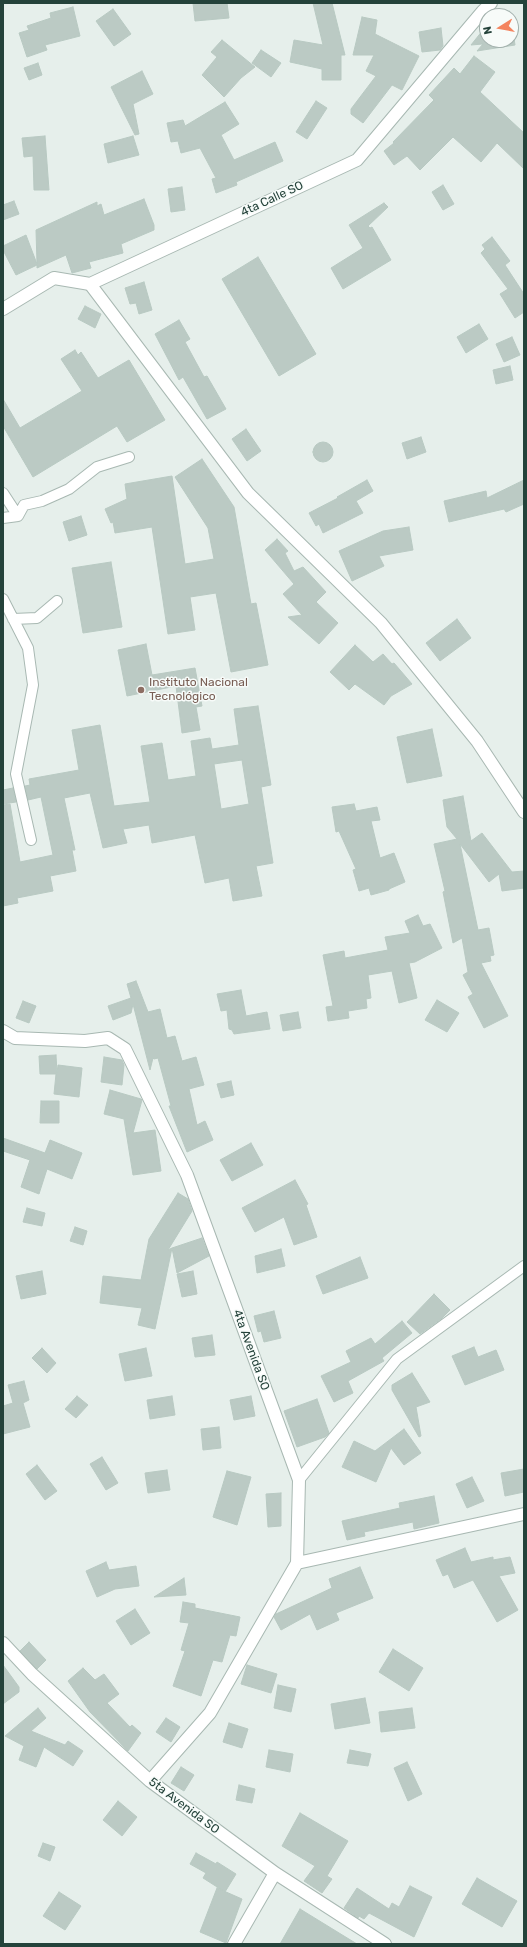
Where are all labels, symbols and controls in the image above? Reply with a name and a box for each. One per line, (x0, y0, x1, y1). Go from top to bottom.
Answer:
north arrow (479, 8, 519, 48)
text: N (481, 25, 495, 35)
street label: 4ta Calle SO (238, 178, 306, 220)
place label: Instituto Nacional Tecnológico (149, 676, 248, 704)
marker: Instituto Nacional Tecnológico (136, 685, 146, 695)
street label: 4ta Avenida SO (230, 1308, 272, 1392)
street label: 5ta Avenida SO (146, 1775, 222, 1837)

